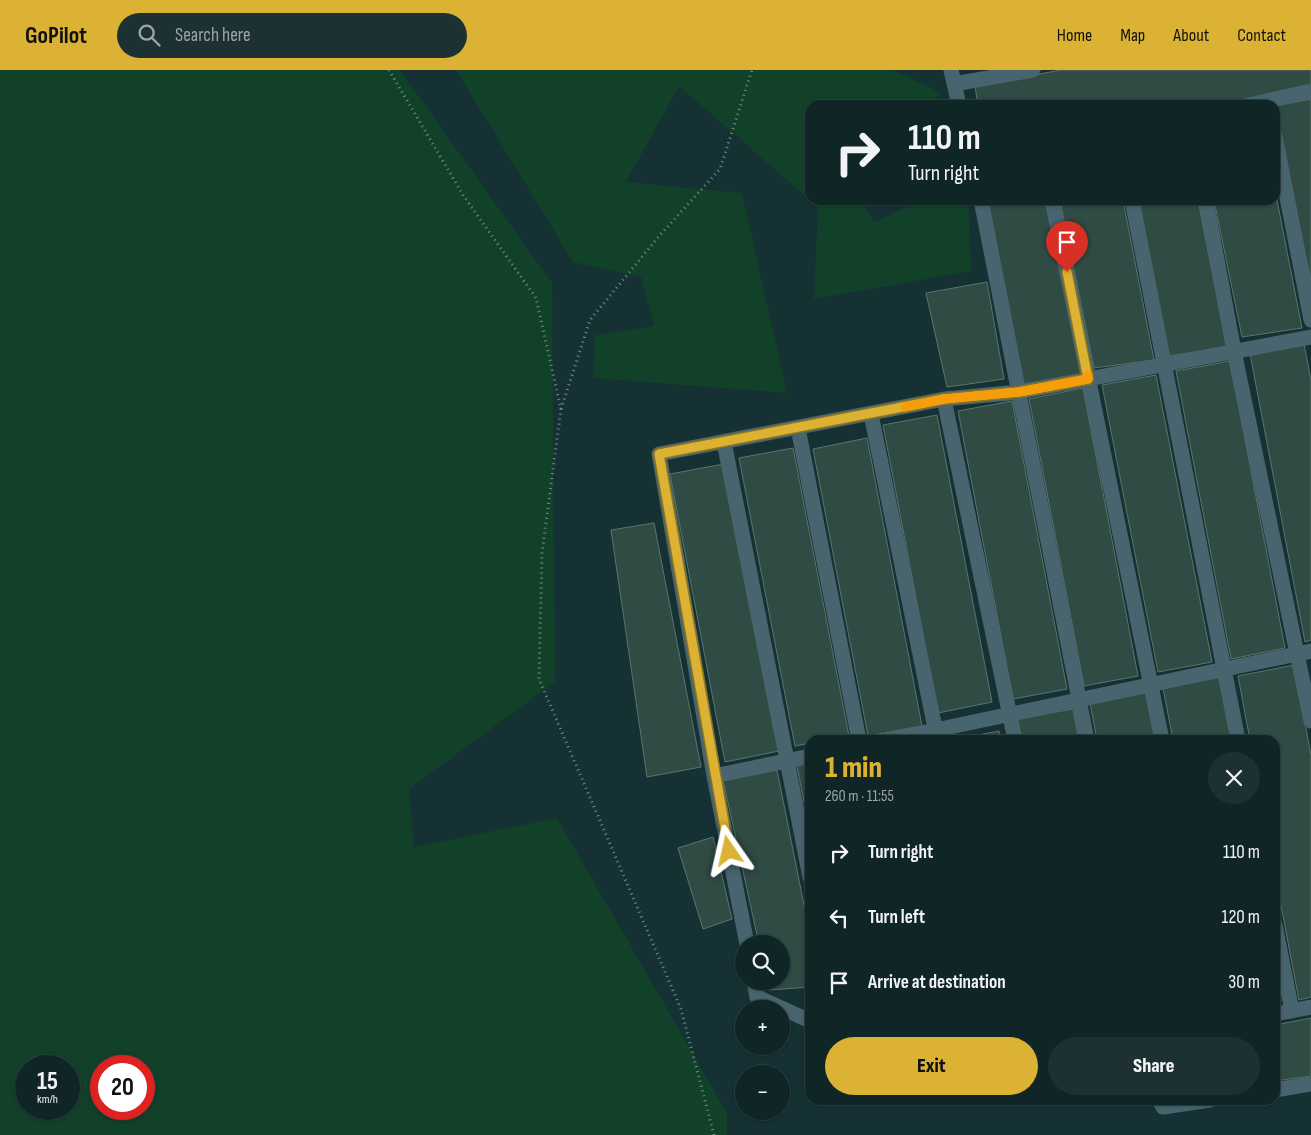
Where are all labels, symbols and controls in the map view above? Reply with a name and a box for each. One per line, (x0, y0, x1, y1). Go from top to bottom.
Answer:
search box (117, 13, 467, 58)
text: GoPilot (25, 21, 87, 50)
icon: search (135, 21, 163, 49)
text: Search here (175, 24, 251, 47)
text: Home (1057, 25, 1092, 46)
text: Map (1120, 25, 1145, 46)
text: About (1173, 25, 1209, 46)
text: Contact (1237, 25, 1286, 46)
text: 110 m (908, 117, 981, 160)
icon: right (825, 120, 890, 185)
text: Turn right (908, 160, 979, 187)
pin (1046, 221, 1088, 272)
icon: arrive (1053, 228, 1081, 256)
text: 1 min (825, 750, 882, 786)
button: close (1208, 752, 1260, 804)
text: 260 m · 11:55 (825, 787, 894, 806)
position arrow (702, 824, 754, 876)
icon: right (825, 839, 853, 867)
text: Turn right (868, 841, 933, 864)
text: 110 m (1223, 841, 1260, 864)
icon: left (825, 904, 853, 932)
text: Turn left (868, 906, 925, 929)
text: 120 m (1222, 906, 1260, 929)
map controls (735, 935, 790, 1120)
button: search (735, 935, 790, 990)
icon: arrive (825, 969, 853, 997)
text: Arrive at destination (868, 971, 1006, 994)
text: 30 m (1228, 971, 1260, 994)
button: + (735, 1000, 790, 1055)
button: Exit (825, 1037, 1038, 1095)
button: Share (1048, 1037, 1260, 1095)
speed limit sign: 20 (90, 1055, 155, 1120)
button: − (735, 1065, 790, 1120)
text: 15 (37, 1066, 58, 1097)
text: km/h (37, 1092, 58, 1107)

